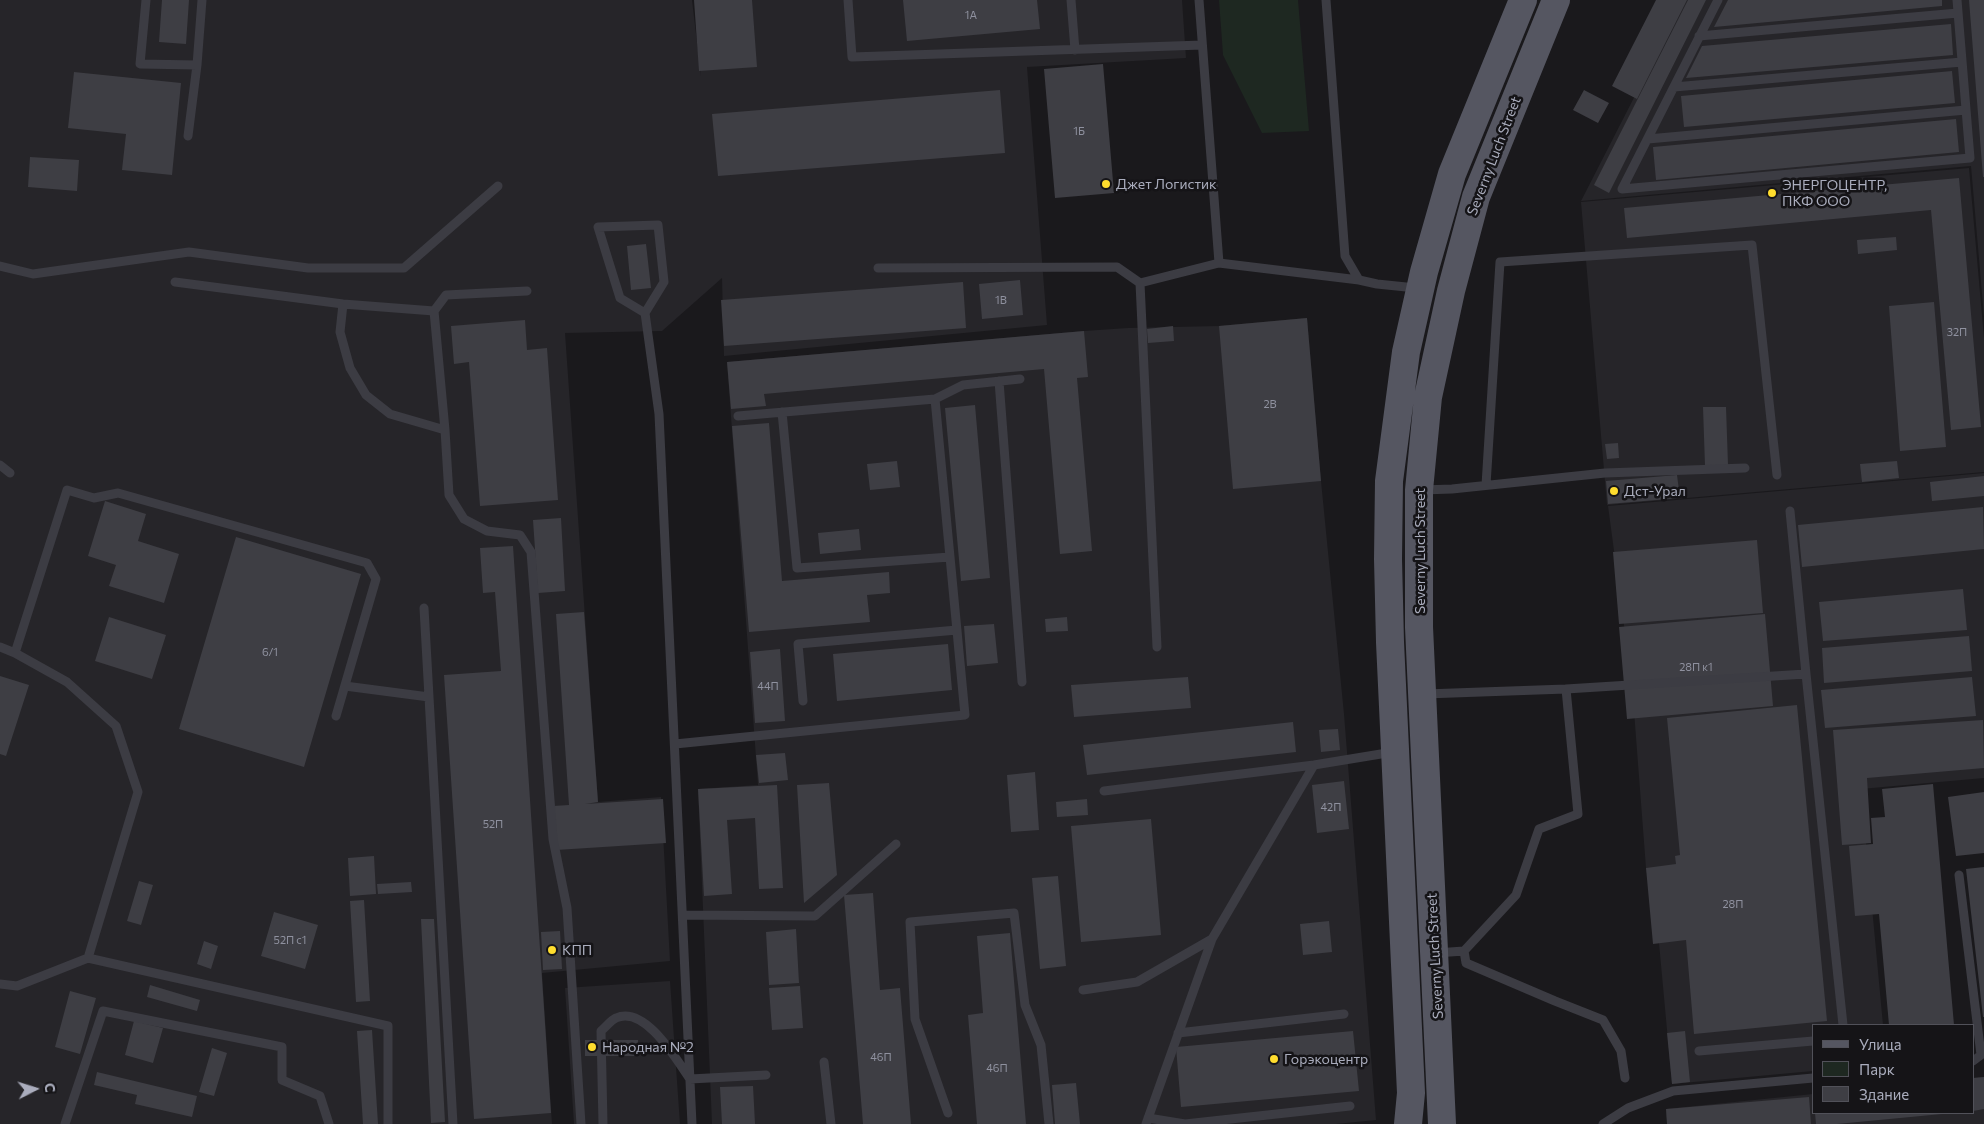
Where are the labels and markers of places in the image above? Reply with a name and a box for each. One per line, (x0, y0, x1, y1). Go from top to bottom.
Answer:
place label: Джет Логистик (1116, 176, 1216, 192)
place label: ЭНЕРГОЦЕНТР, ПКФ ООО (1782, 177, 1887, 210)
marker: Джет Логистик (1100, 178, 1112, 190)
marker: ЭНЕРГОЦЕНТР, ПКФ ООО (1766, 187, 1778, 199)
place label: Дст-Урал (1624, 483, 1686, 499)
marker: Дст-Урал (1608, 485, 1620, 497)
place label: КПП (562, 942, 592, 958)
marker: КПП (546, 944, 558, 956)
place label: Народная №2 (602, 1039, 694, 1055)
marker: Народная №2 (586, 1041, 598, 1053)
place label: Горэкоцентр (1284, 1051, 1368, 1067)
marker: Горэкоцентр (1268, 1053, 1280, 1065)

